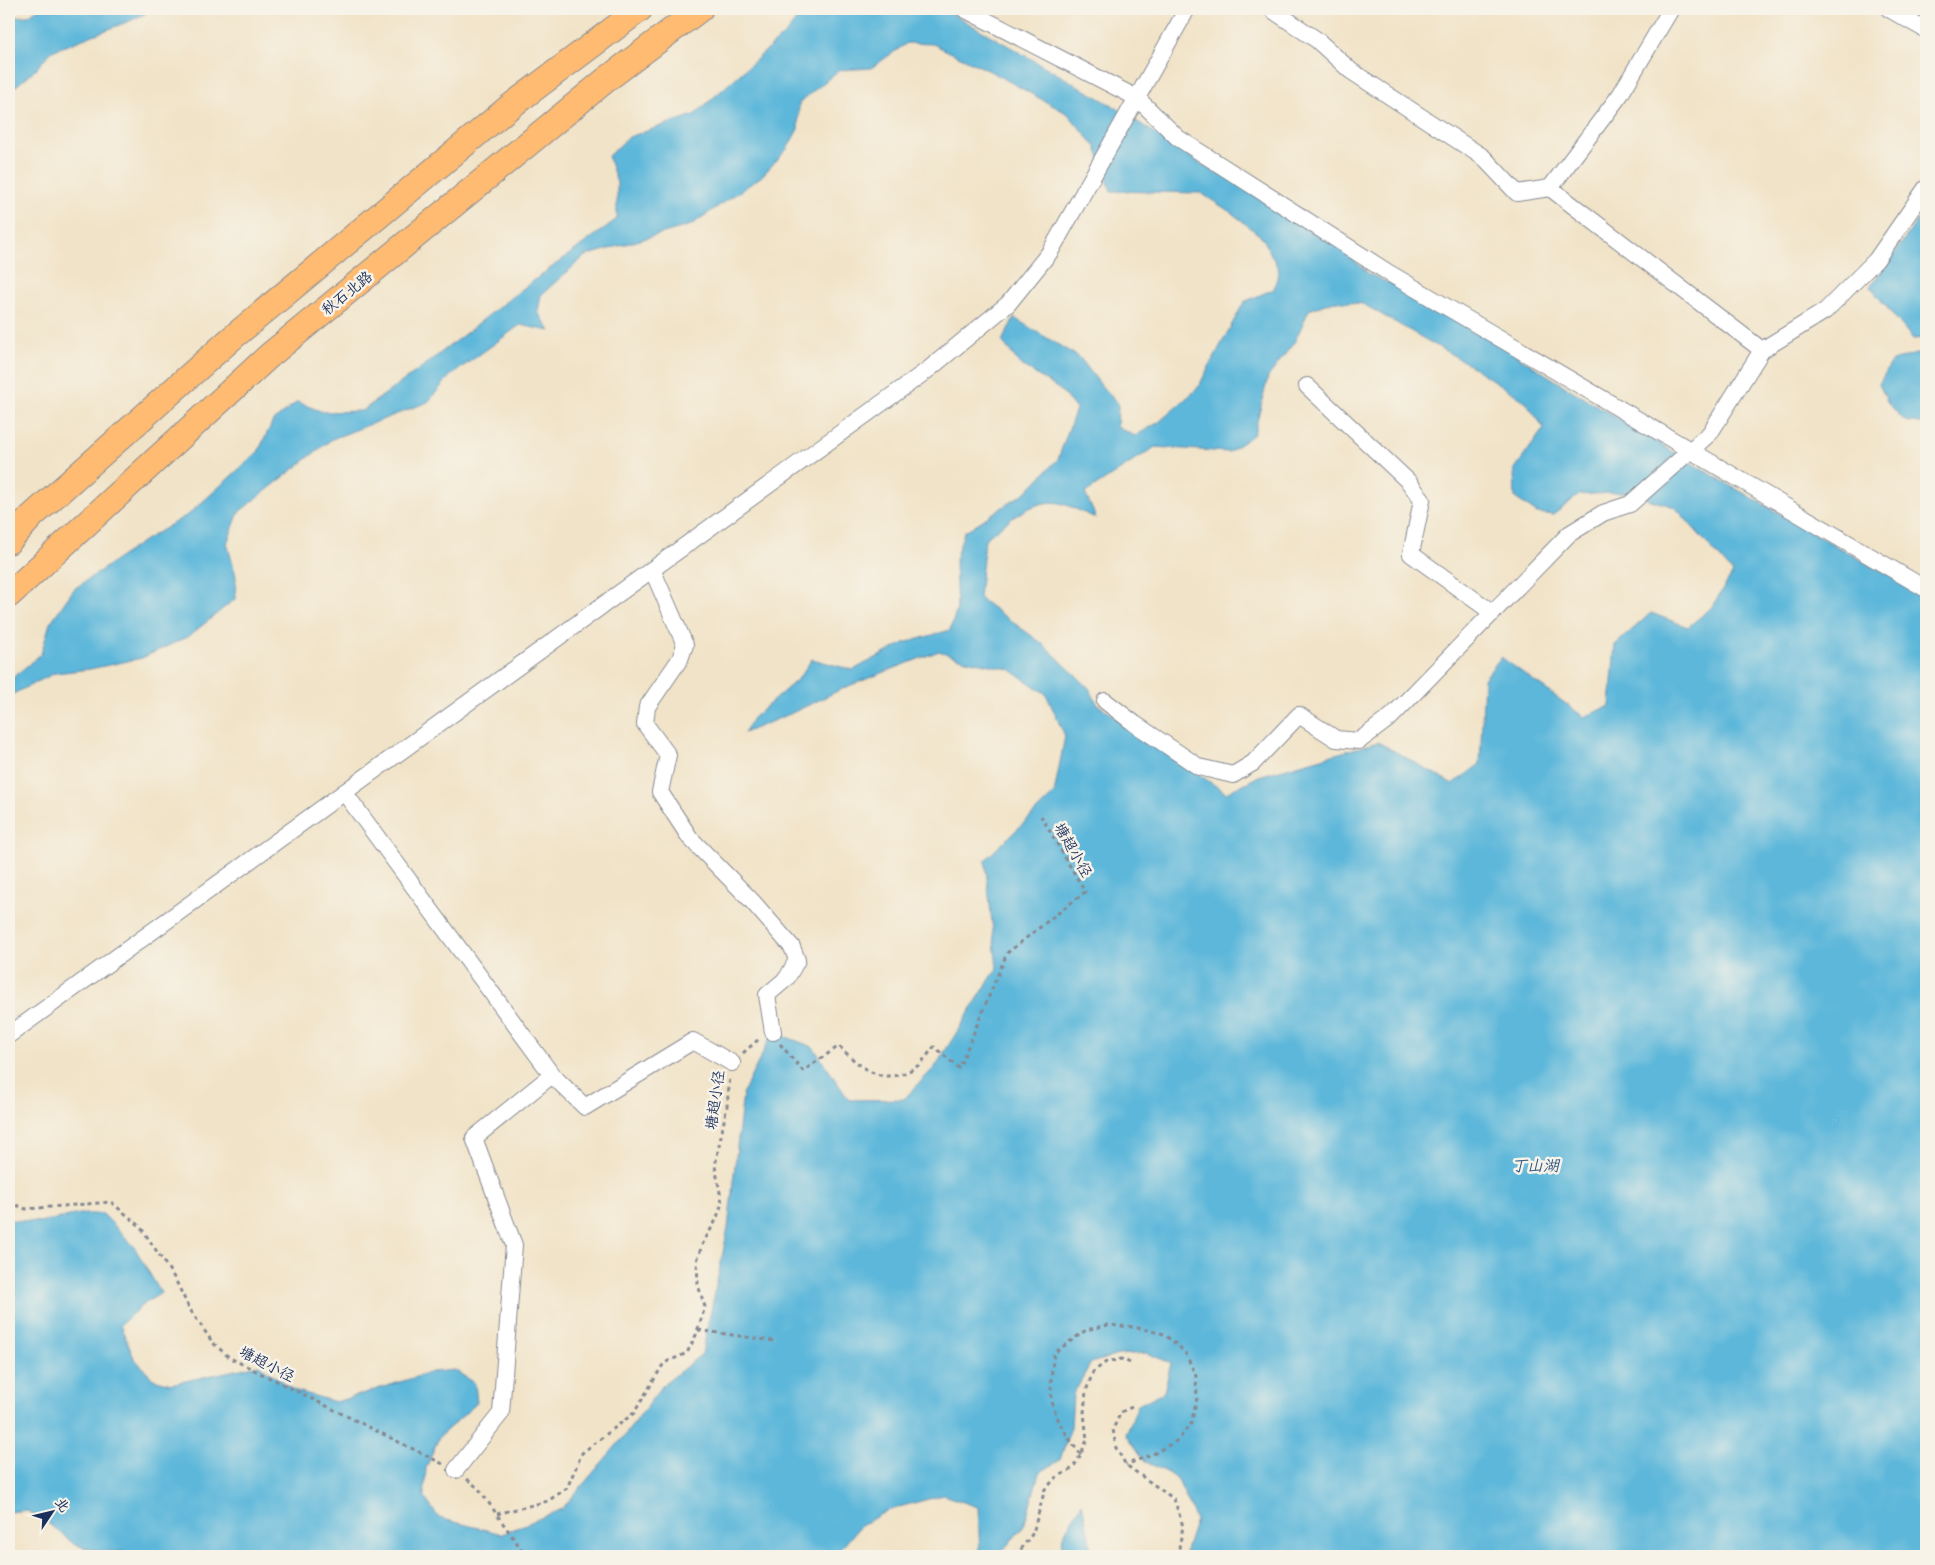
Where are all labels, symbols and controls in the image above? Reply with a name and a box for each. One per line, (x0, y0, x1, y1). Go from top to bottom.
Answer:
street label: 秋石北路 (318, 267, 376, 319)
street label: 塘超小径 (1050, 820, 1096, 880)
street label: 塘超小径 (702, 1069, 728, 1131)
water label: 丁山湖 (1511, 1157, 1561, 1175)
street label: 塘超小径 (236, 1342, 298, 1386)
north arrow (28, 1488, 78, 1538)
text: 北 (51, 1494, 73, 1515)

